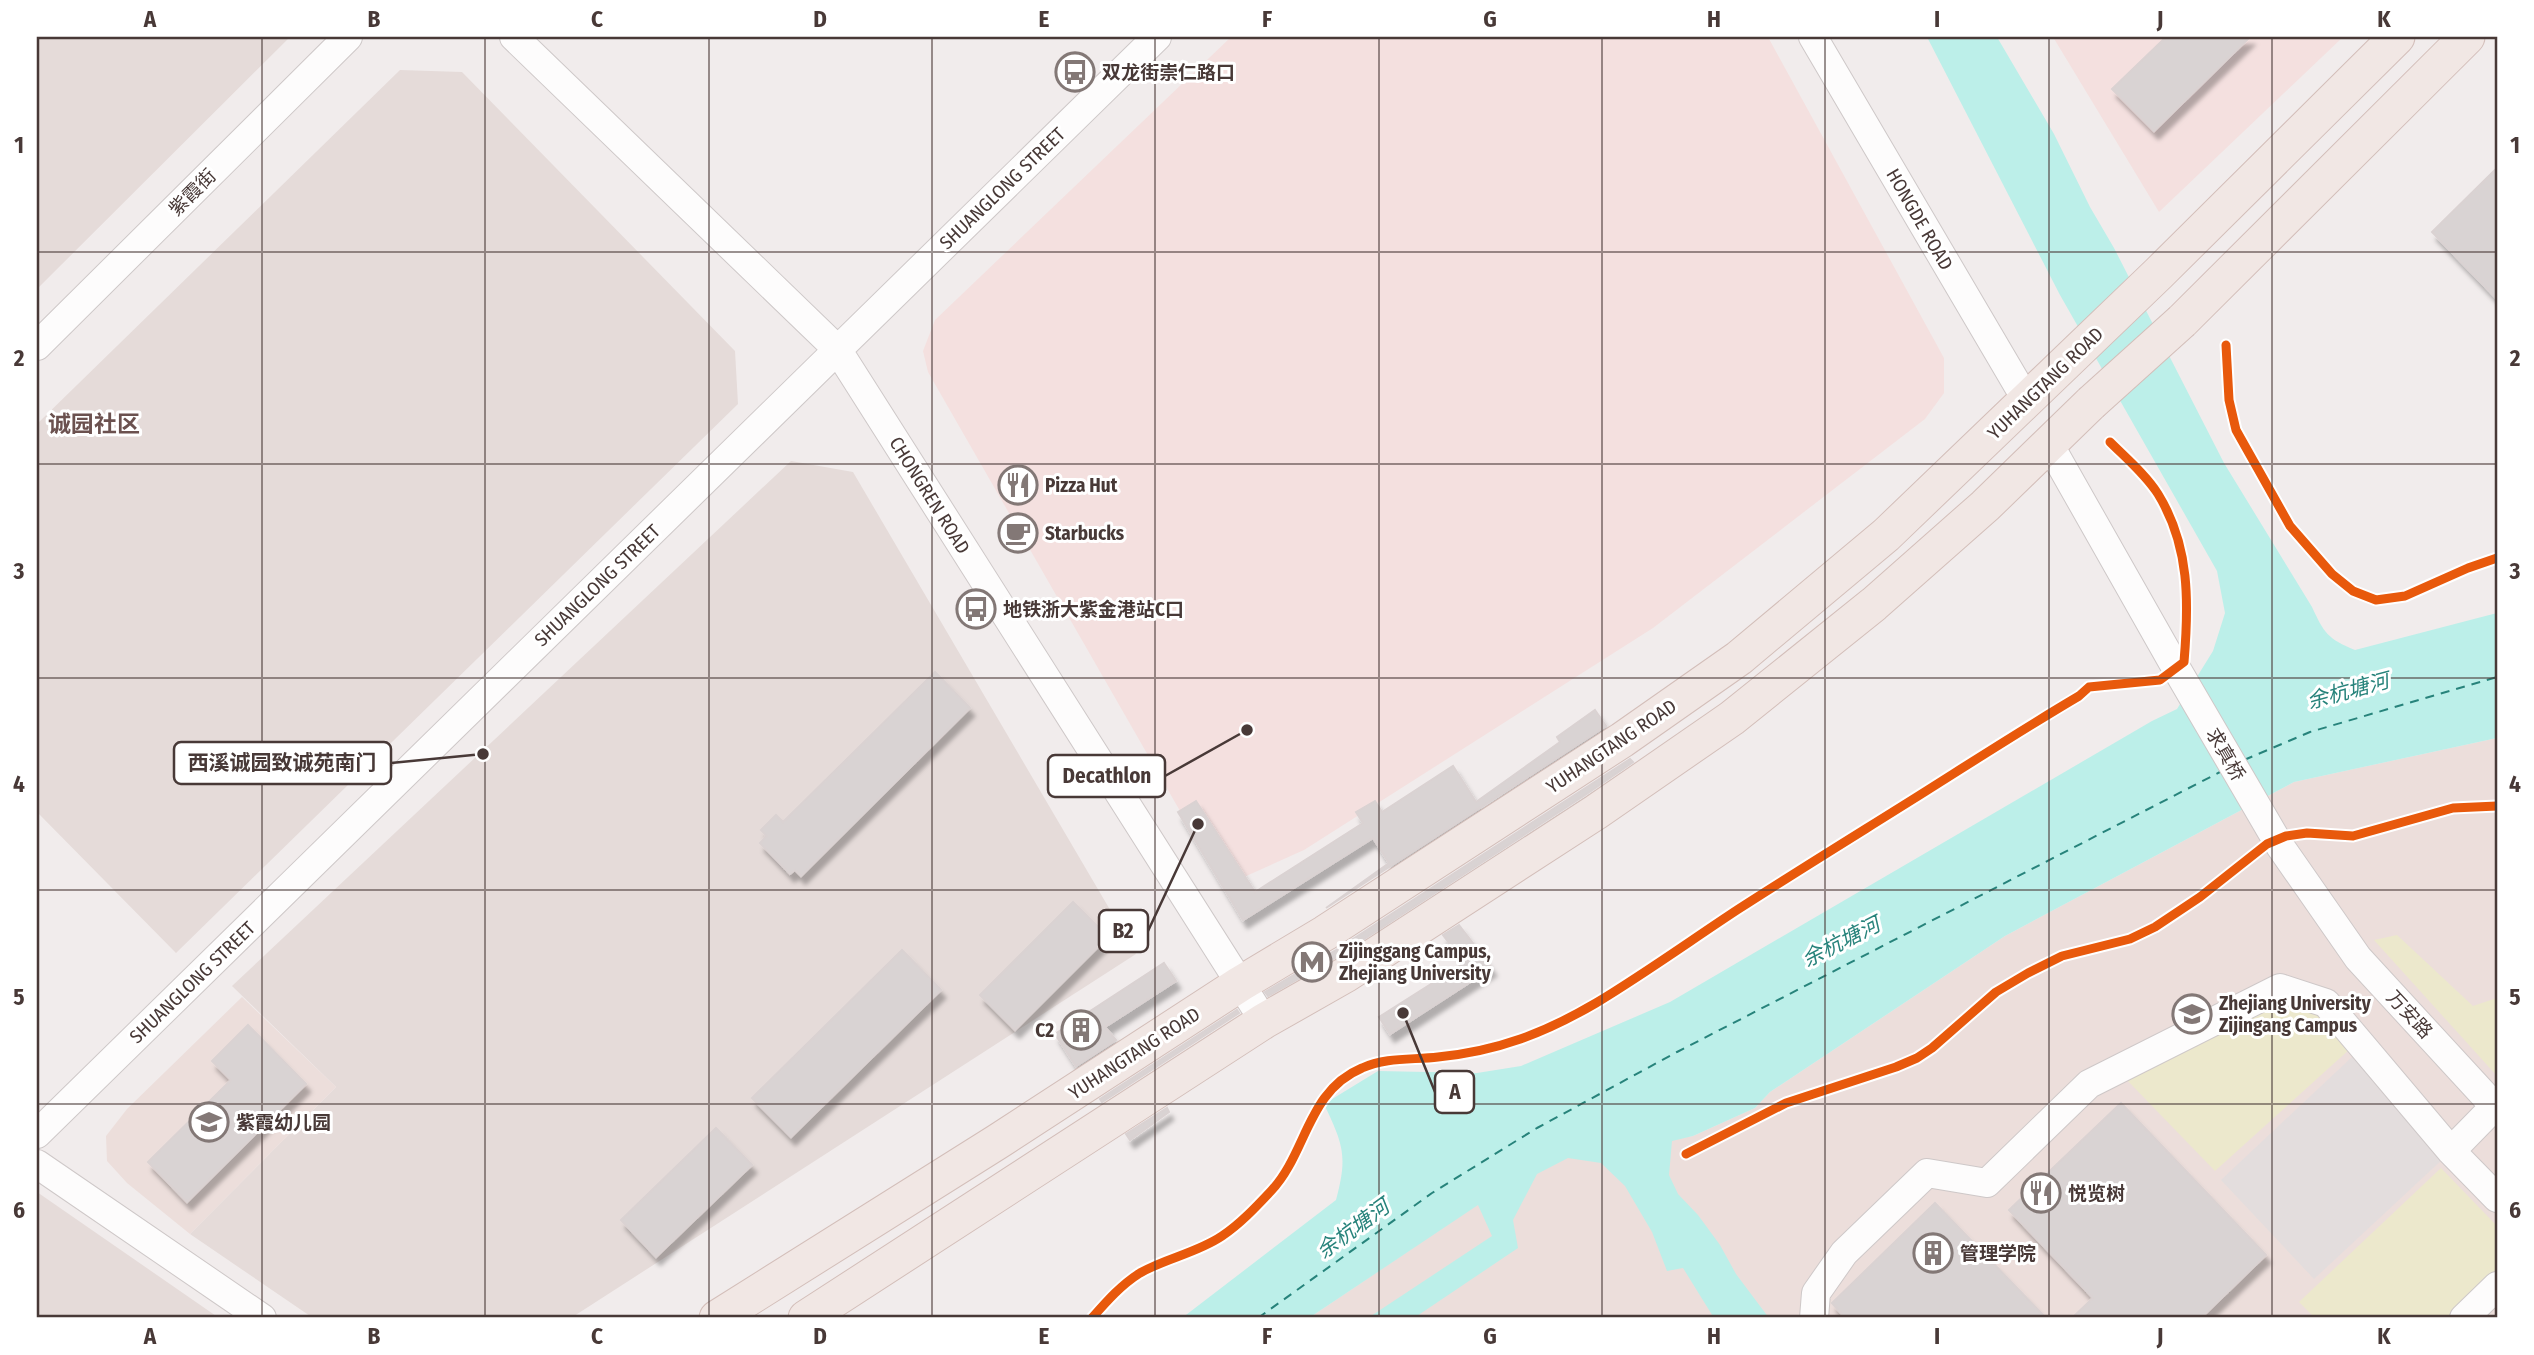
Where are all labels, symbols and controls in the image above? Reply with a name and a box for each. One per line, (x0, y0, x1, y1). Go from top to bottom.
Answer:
text: A (143, 5, 157, 33)
text: B (368, 5, 381, 33)
text: C (591, 5, 603, 33)
text: D (813, 5, 827, 33)
text: E (1039, 5, 1050, 33)
text: F (1262, 5, 1272, 33)
text: G (1483, 5, 1497, 33)
text: H (1707, 5, 1721, 33)
text: I (1934, 5, 1940, 33)
text: J (2156, 5, 2163, 33)
text: K (2377, 5, 2391, 33)
bus stop icon: 双龙街崇仁路口 (1054, 51, 1096, 93)
place label: 双龙街崇仁路口 (1102, 61, 1235, 84)
street label: SHUANGLONG STREET (935, 122, 1070, 254)
text: 1 (14, 131, 24, 159)
text: 1 (2510, 131, 2520, 159)
street label: 紫霞街 (164, 164, 221, 221)
street label: HONGDE ROAD (1881, 164, 1958, 274)
street label: YUHANGTANG ROAD (1983, 322, 2108, 444)
text: 2 (13, 344, 25, 372)
text: 2 (2509, 344, 2521, 372)
district label: 诚园社区 (48, 410, 140, 438)
street label: CHONGREN ROAD (884, 432, 975, 558)
restaurant icon: Pizza Hut (997, 464, 1039, 506)
place label: Pizza Hut (1045, 474, 1118, 497)
cafe icon: Starbucks (997, 512, 1039, 554)
street label: SHUANGLONG STREET (530, 519, 665, 651)
place label: Starbucks (1045, 522, 1125, 545)
text: 3 (13, 557, 25, 585)
text: 3 (2509, 557, 2521, 585)
bus stop icon: 地铁浙大紫金港站C口 (955, 588, 997, 630)
place label: 地铁浙大紫金港站C口 (1003, 598, 1184, 621)
water label: 余杭塘河 (2304, 667, 2396, 714)
street label: YUHANGTANG ROAD (1542, 694, 1681, 798)
street label: 求真桥 (2201, 724, 2250, 785)
callout: 西溪诚园致诚苑南门 (174, 742, 391, 784)
text: 西溪诚园致诚苑南门 (188, 750, 377, 776)
callout: Decathlon (1048, 755, 1165, 797)
text: Decathlon (1063, 763, 1151, 789)
text: 4 (13, 770, 25, 798)
text: 4 (2509, 770, 2521, 798)
callout: B2 (1099, 910, 1148, 952)
water label: 余杭塘河 (1798, 910, 1888, 973)
street label: SHUANGLONG STREET (125, 916, 260, 1048)
text: B2 (1112, 918, 1134, 944)
place label: Zijinggang Campus, Zhejiang University (1339, 940, 1492, 985)
metro station icon: Zijinggang Campus, Zhejiang University (1291, 941, 1333, 983)
text: 5 (13, 983, 25, 1011)
text: 5 (2509, 983, 2521, 1011)
street label: 万安路 (2382, 986, 2437, 1043)
place label: Zhejiang University Zijingang Campus (2219, 992, 2372, 1037)
school or university icon: Zhejiang University Zijingang Campus (2171, 993, 2213, 1035)
street label: YUHANGTANG ROAD (1064, 1002, 1204, 1104)
building icon: C2 (1060, 1009, 1102, 1051)
place label: C2 (1035, 1019, 1054, 1042)
callout: A (1435, 1071, 1474, 1113)
text: A (1448, 1079, 1461, 1105)
school or university icon: 紫霞幼儿园 (188, 1101, 230, 1143)
place label: 紫霞幼儿园 (236, 1111, 331, 1134)
restaurant icon: 悦览树 (2020, 1172, 2062, 1214)
place label: 悦览树 (2068, 1182, 2125, 1205)
water label: 余杭塘河 (1311, 1191, 1398, 1264)
text: 6 (13, 1196, 25, 1224)
text: 6 (2509, 1196, 2521, 1224)
building icon: 管理学院 (1912, 1232, 1954, 1274)
place label: 管理学院 (1960, 1242, 2036, 1265)
text: A (143, 1322, 157, 1350)
text: B (368, 1322, 381, 1350)
text: C (591, 1322, 603, 1350)
text: D (813, 1322, 827, 1350)
text: E (1039, 1322, 1050, 1350)
text: F (1262, 1322, 1272, 1350)
text: G (1483, 1322, 1497, 1350)
text: H (1707, 1322, 1721, 1350)
text: I (1934, 1322, 1940, 1350)
text: J (2156, 1322, 2163, 1350)
text: K (2377, 1322, 2391, 1350)

